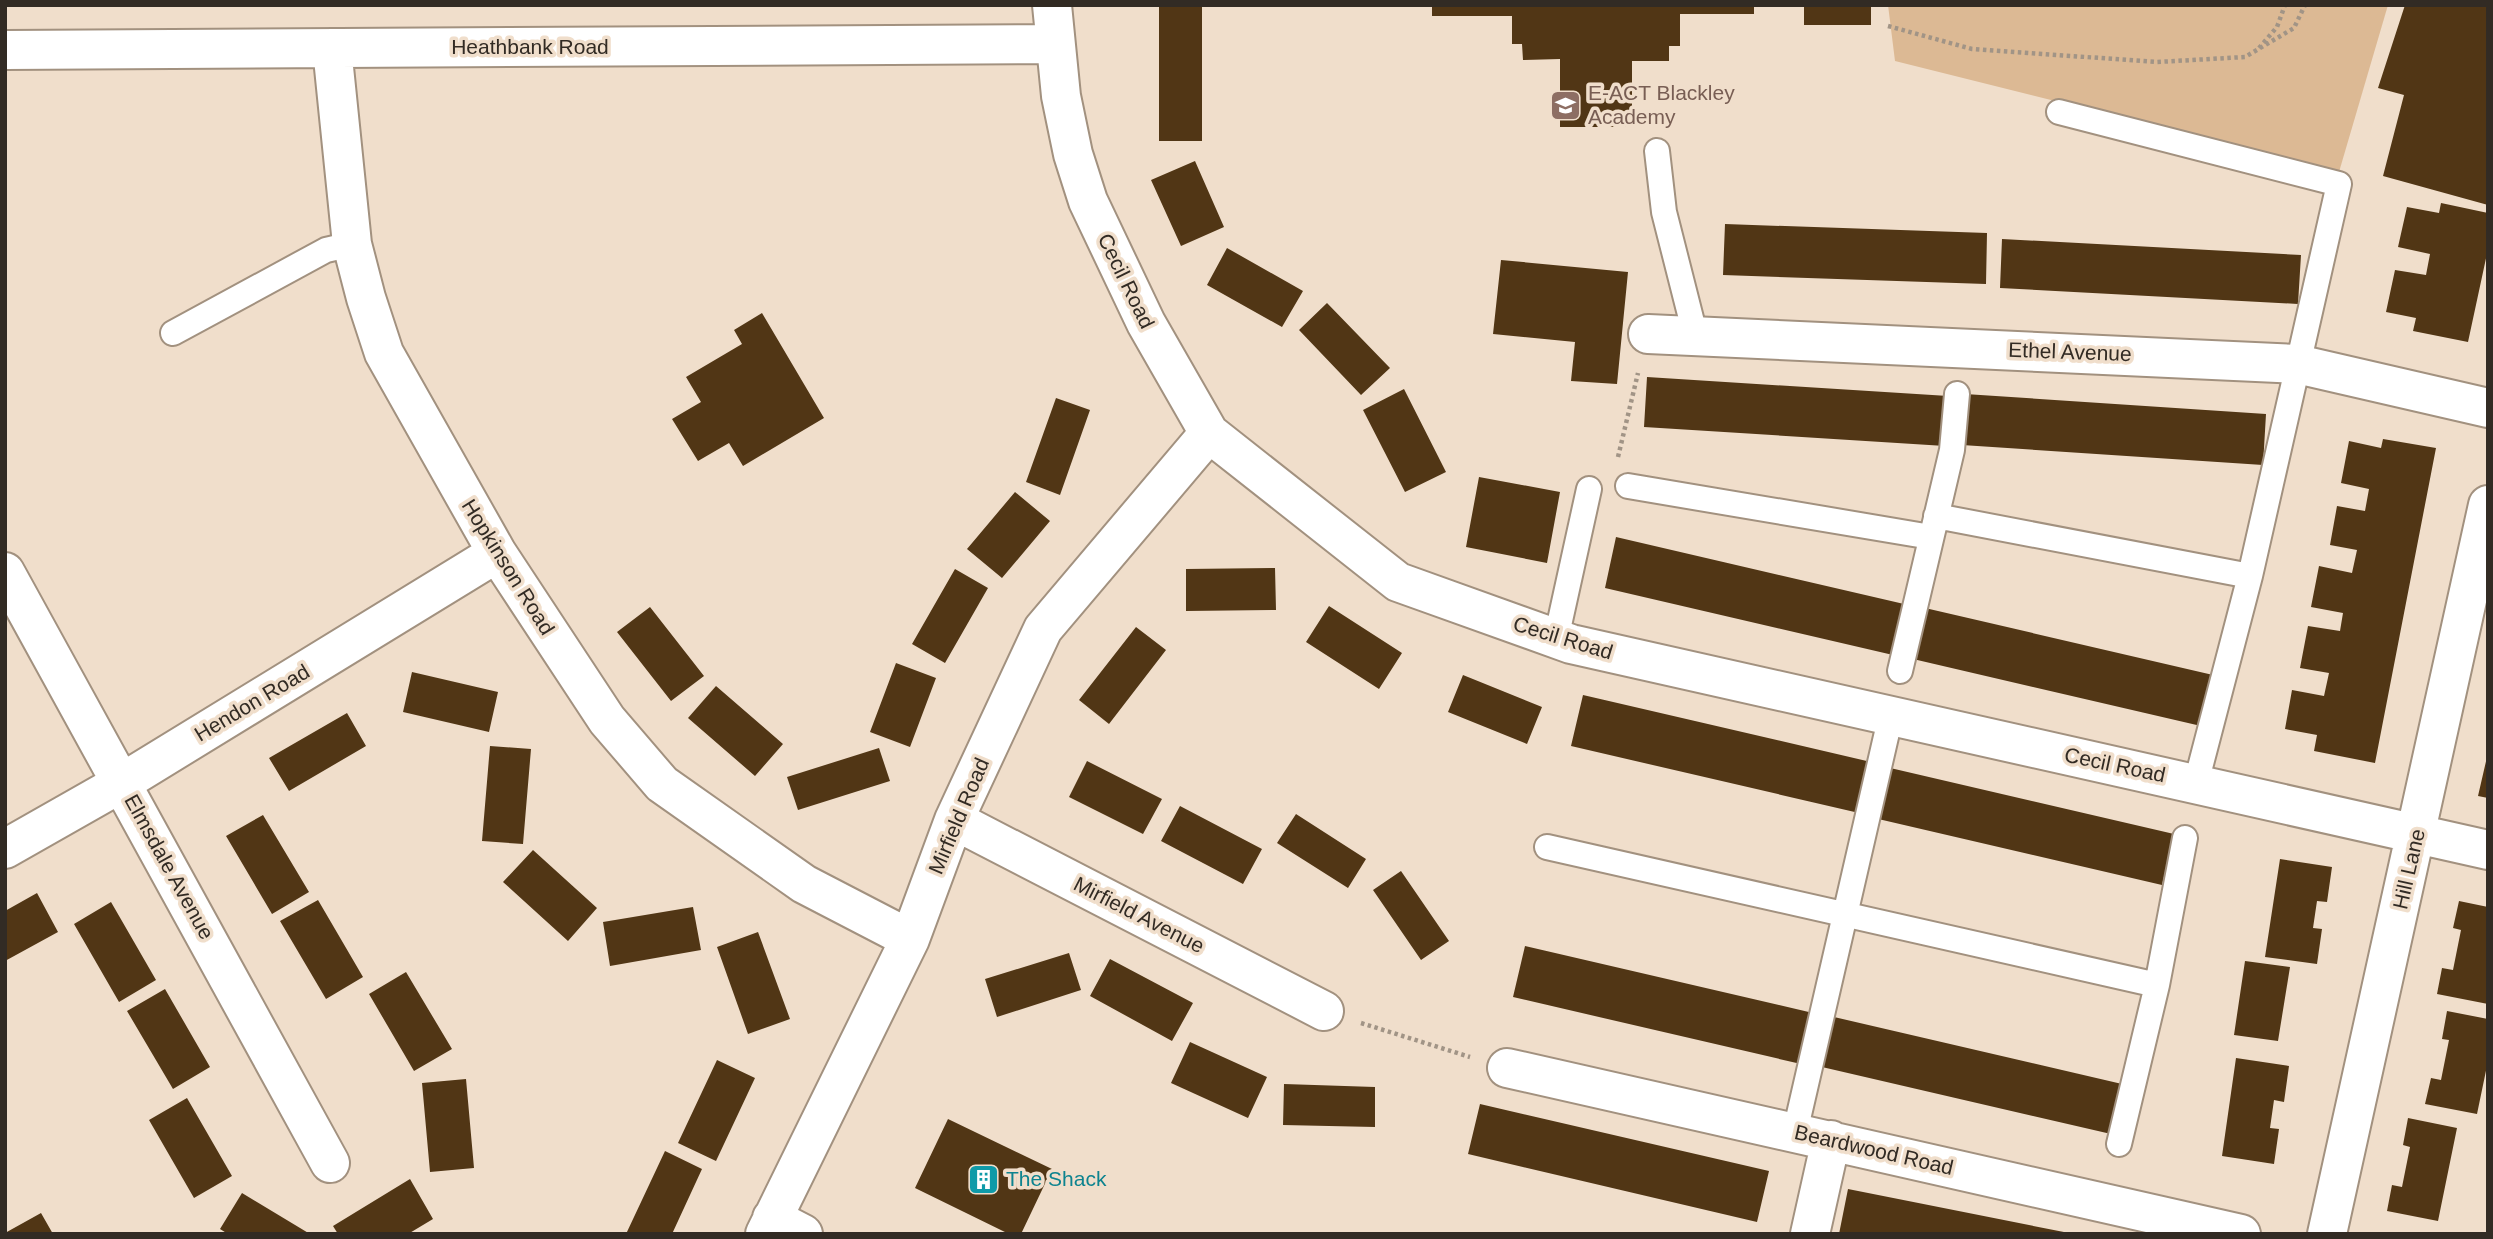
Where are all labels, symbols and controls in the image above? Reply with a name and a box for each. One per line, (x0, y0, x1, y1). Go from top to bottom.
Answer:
street label: Heathbank Road (451, 35, 609, 58)
place label: E-ACT Blackley Academy (1588, 81, 1735, 128)
school or university icon: E-ACT Blackley Academy (1548, 88, 1582, 122)
street label: Cecil Road (1094, 230, 1159, 332)
street label: Ethel Avenue (2008, 338, 2132, 365)
street label: Hopkinson Road (458, 495, 559, 639)
street label: Cecil Road (1511, 612, 1616, 664)
street label: Hendon Road (190, 659, 313, 746)
street label: Cecil Road (2062, 743, 2168, 786)
street label: Mirfield Road (924, 754, 993, 877)
street label: Elmsdale Avenue (120, 790, 219, 943)
street label: Hill Lane (2388, 826, 2429, 911)
street label: Mirfield Avenue (1070, 872, 1208, 957)
street label: Beardwood Road (1792, 1120, 1956, 1179)
building icon: The Shack (966, 1162, 1000, 1196)
place label: The Shack (1006, 1167, 1107, 1190)

